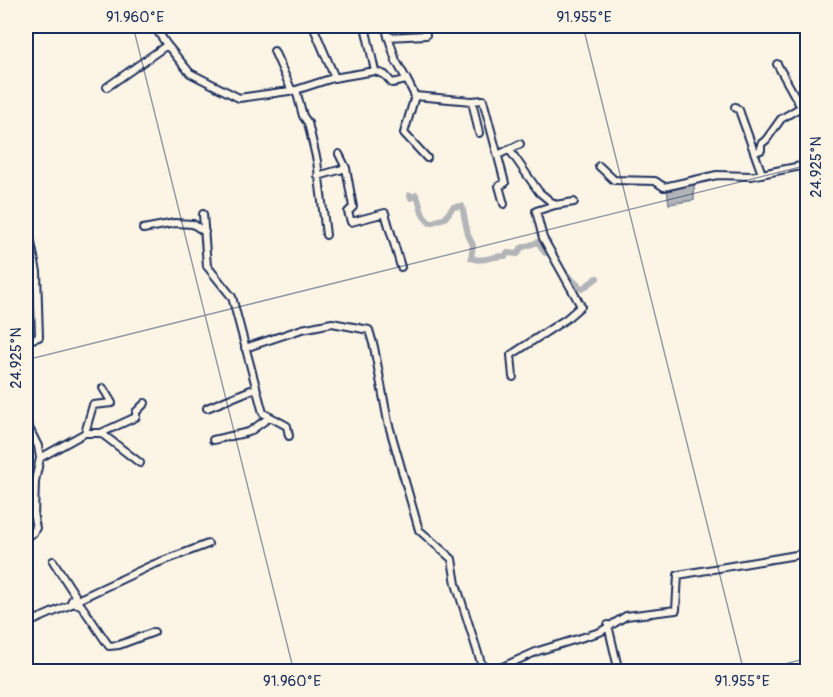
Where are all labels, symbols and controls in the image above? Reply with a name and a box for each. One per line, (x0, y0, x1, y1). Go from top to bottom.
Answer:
text: 91.960°E (106, 8, 164, 27)
text: 91.955°E (556, 8, 612, 27)
text: 24.925°N (807, 136, 826, 198)
text: 24.925°N (7, 327, 26, 389)
text: 91.960°E (263, 672, 321, 691)
text: 91.955°E (714, 672, 770, 691)

